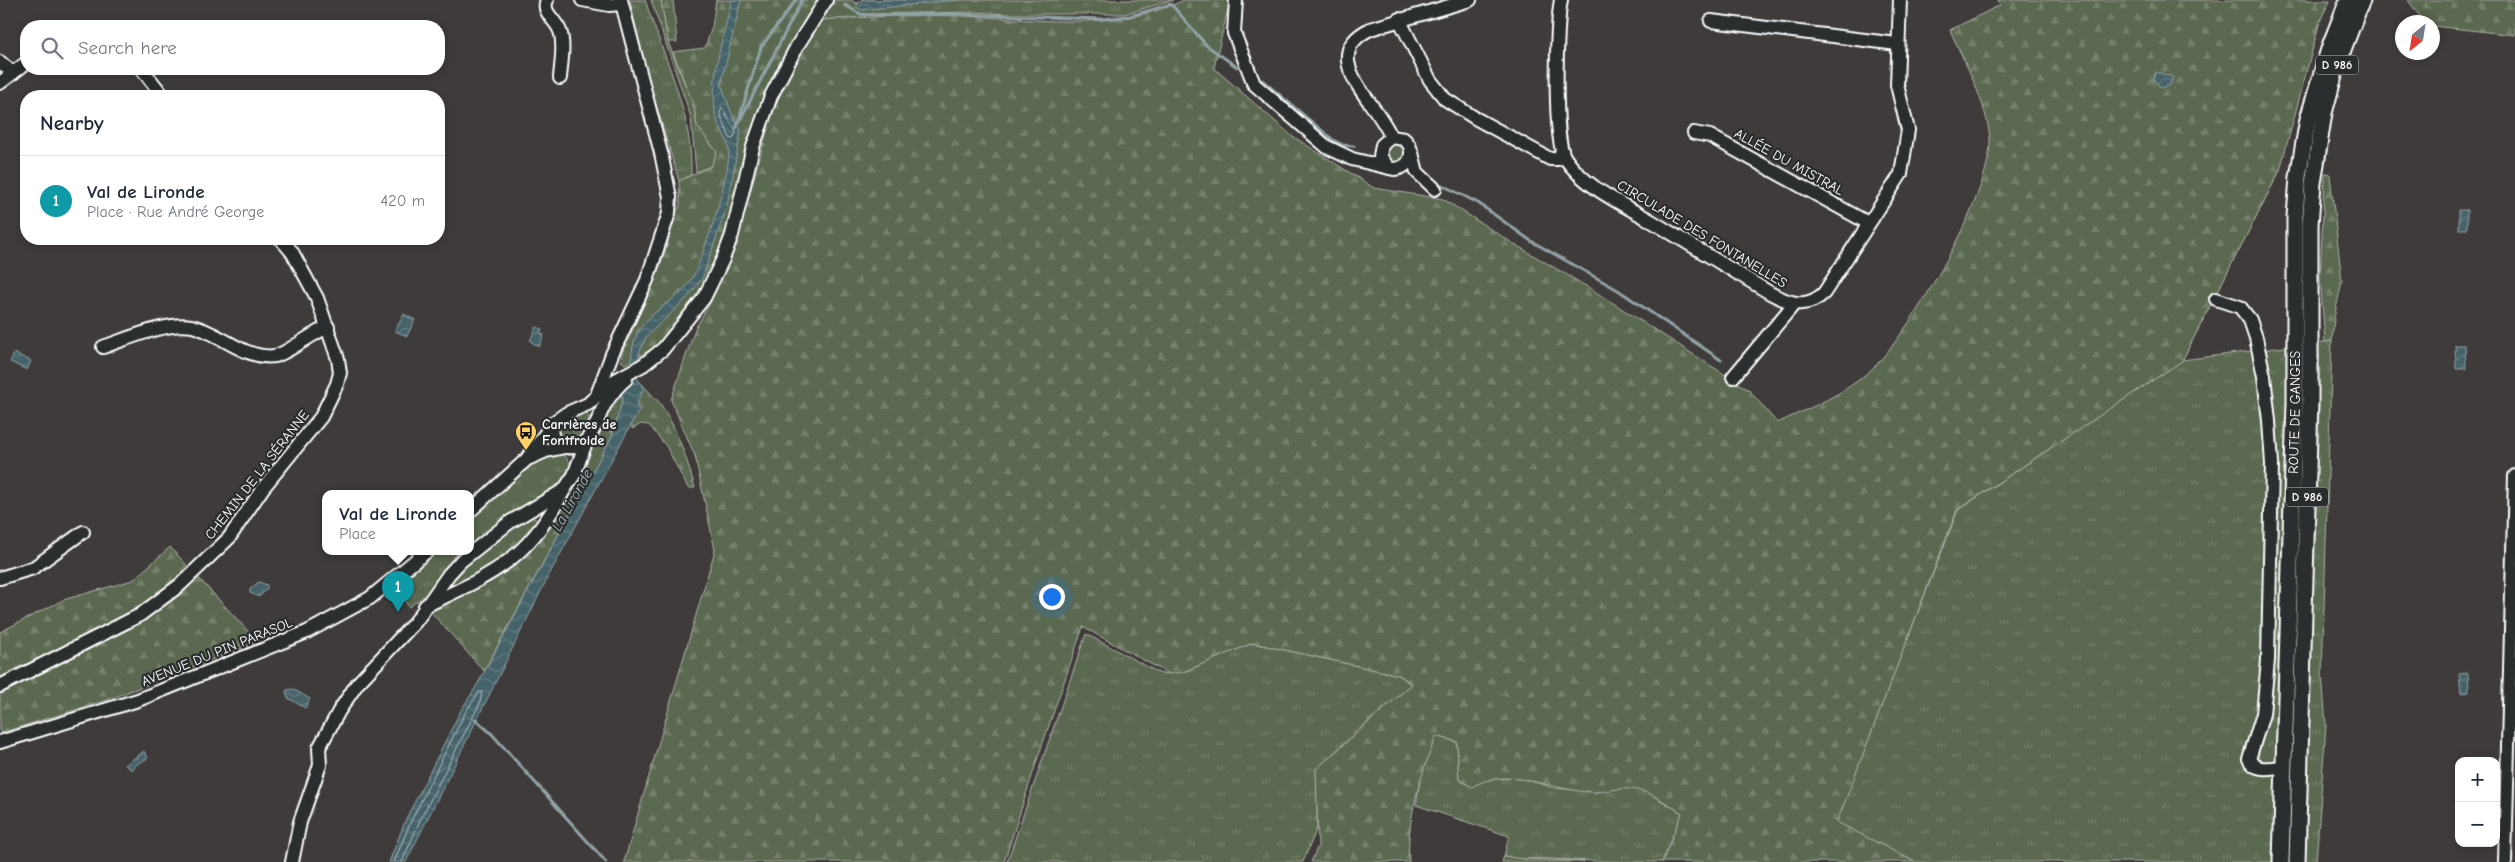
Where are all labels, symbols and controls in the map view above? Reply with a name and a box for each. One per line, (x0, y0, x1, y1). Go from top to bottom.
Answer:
north arrow (2395, 15, 2440, 60)
search box (20, 20, 445, 75)
icon: search (38, 34, 66, 62)
text: Search here (78, 37, 177, 59)
road number: D 986 (2316, 56, 2358, 74)
text: Nearby (40, 111, 104, 135)
street label: ALLÉE DU MISTRAL (1731, 125, 1847, 199)
street label: CIRCULADE DES FONTANELLES (1614, 176, 1790, 292)
text: Val de Lironde (87, 181, 205, 203)
text: 1 (53, 192, 59, 210)
text: 420 m (381, 192, 425, 210)
text: Place · Rue André George (87, 203, 264, 221)
street label: ROUTE DE GANGES (2284, 350, 2304, 474)
street label: CHEMIN DE LA SÉRANNE (201, 407, 313, 543)
place label: Carrières de Fontfroide (542, 416, 616, 449)
bus stop icon: Carrières de Fontfroide (514, 420, 538, 451)
water label: La Lironde (548, 465, 597, 534)
road number: D 986 (2286, 488, 2328, 507)
popup (322, 490, 474, 555)
text: Val de Lironde (339, 503, 457, 525)
text: Place (339, 525, 376, 543)
pin: 1 (382, 571, 414, 612)
your location (1039, 584, 1065, 610)
street label: AVENUE DU PIN PARASOL (139, 614, 295, 690)
map controls (2455, 757, 2500, 847)
button: + (2455, 757, 2500, 802)
button: − (2455, 802, 2500, 847)

